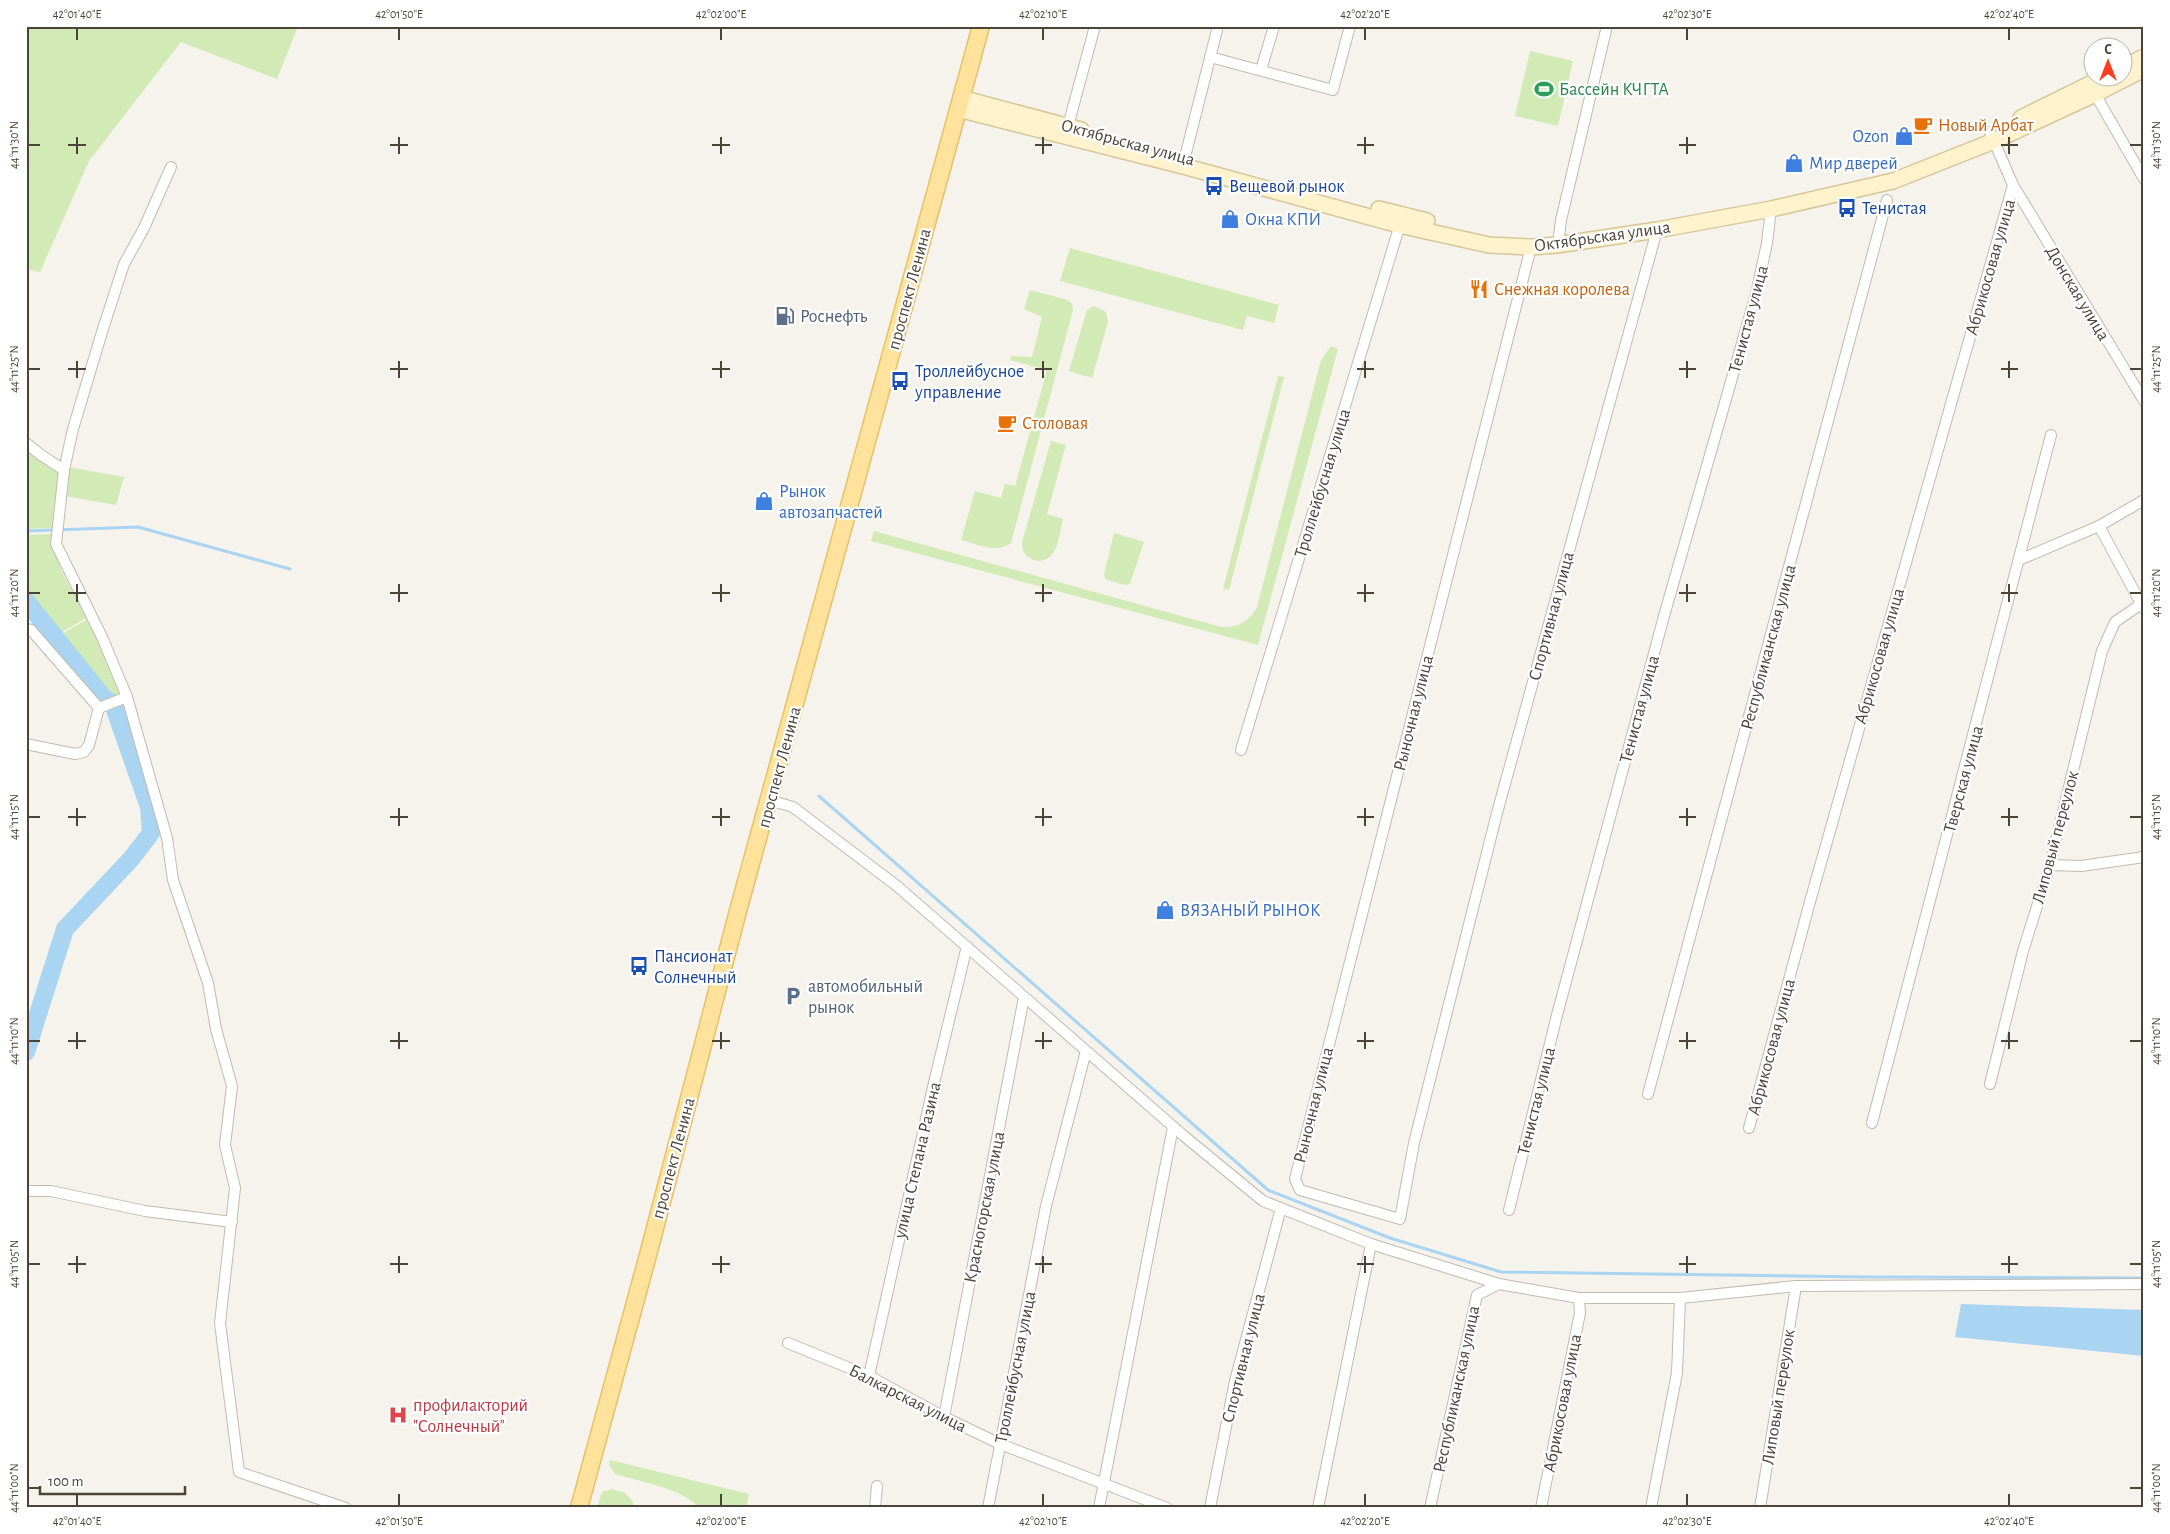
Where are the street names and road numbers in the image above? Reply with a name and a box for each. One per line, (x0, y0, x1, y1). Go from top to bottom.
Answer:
street label: Октябрьская улица (1059, 115, 1197, 169)
street label: Абрикосовая улица (1962, 197, 2019, 337)
street label: Октябрьская улица (1533, 218, 1672, 255)
street label: проспект Ленина (885, 227, 935, 352)
street label: Донская улица (2042, 243, 2112, 344)
street label: Тенистая улица (1726, 264, 1772, 375)
street label: Троллейбусная улица (1291, 406, 1354, 560)
street label: Спортивная улица (1526, 550, 1578, 683)
street label: Республиканская улица (1737, 562, 1800, 732)
street label: Абрикосовая улица (1851, 586, 1908, 726)
street label: Рыночная улица (1391, 653, 1437, 773)
street label: Тенистая улица (1617, 654, 1663, 765)
street label: проспект Ленина (755, 705, 805, 830)
street label: Тверская улица (1941, 724, 1987, 835)
street label: Липовый переулок (2030, 768, 2083, 906)
street label: Абрикосовая улица (1744, 977, 1799, 1118)
street label: Рыночная улица (1291, 1045, 1337, 1165)
street label: Тенистая улица (1515, 1045, 1559, 1157)
street label: улица Степана Разина (891, 1080, 945, 1241)
street label: проспект Ленина (649, 1096, 699, 1221)
street label: Красногорская улица (961, 1130, 1008, 1284)
street label: Троллейбусная улица (991, 1289, 1040, 1445)
street label: Спортивная улица (1219, 1292, 1269, 1425)
street label: Республиканская улица (1429, 1304, 1483, 1474)
street label: Липовый переулок (1759, 1327, 1799, 1466)
street label: Абрикосовая улица (1540, 1332, 1585, 1474)
street label: Балкарская улица (846, 1362, 969, 1436)

